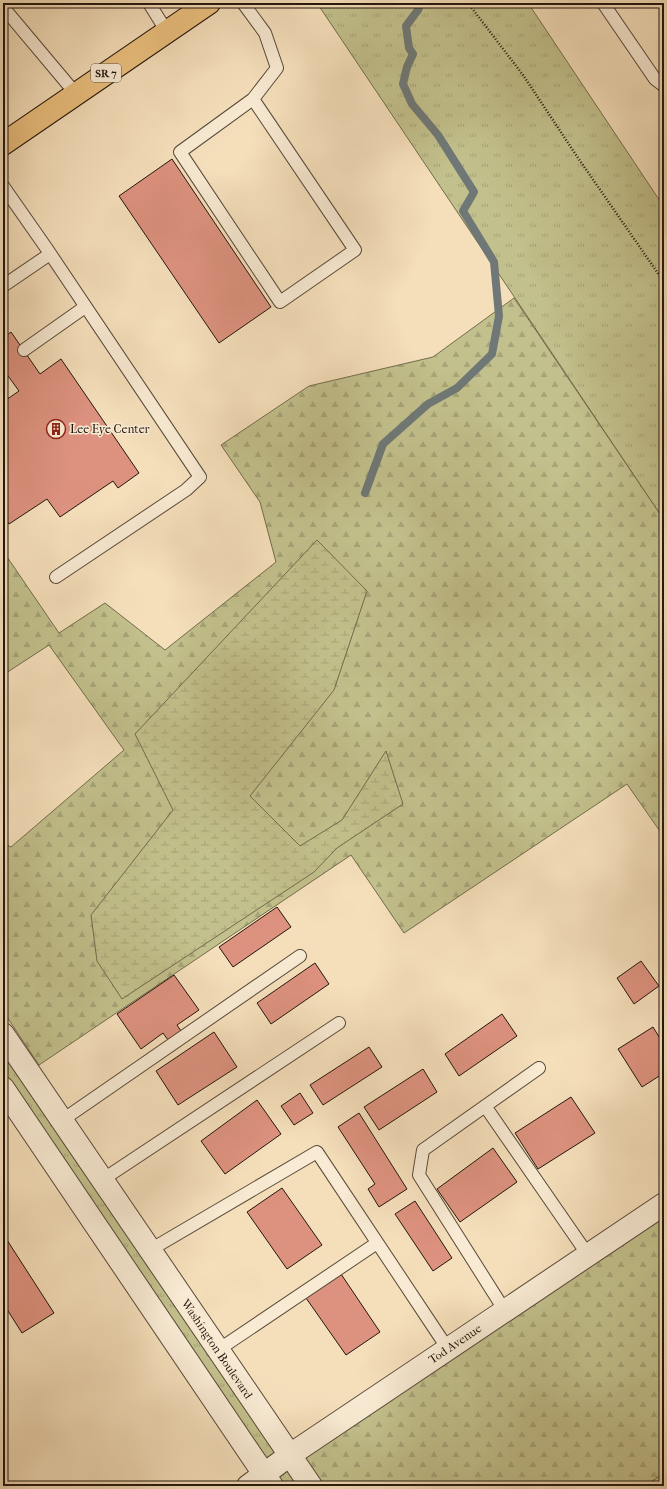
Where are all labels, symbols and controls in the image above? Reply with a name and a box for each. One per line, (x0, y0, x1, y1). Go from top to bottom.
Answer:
road number: SR 7 (91, 64, 121, 82)
building icon: Lee Eye Center (45, 418, 67, 440)
place label: Lee Eye Center (70, 422, 151, 436)
street label: Washington Boulevard (178, 1296, 256, 1402)
street label: Tod Avenue (426, 1321, 484, 1367)

